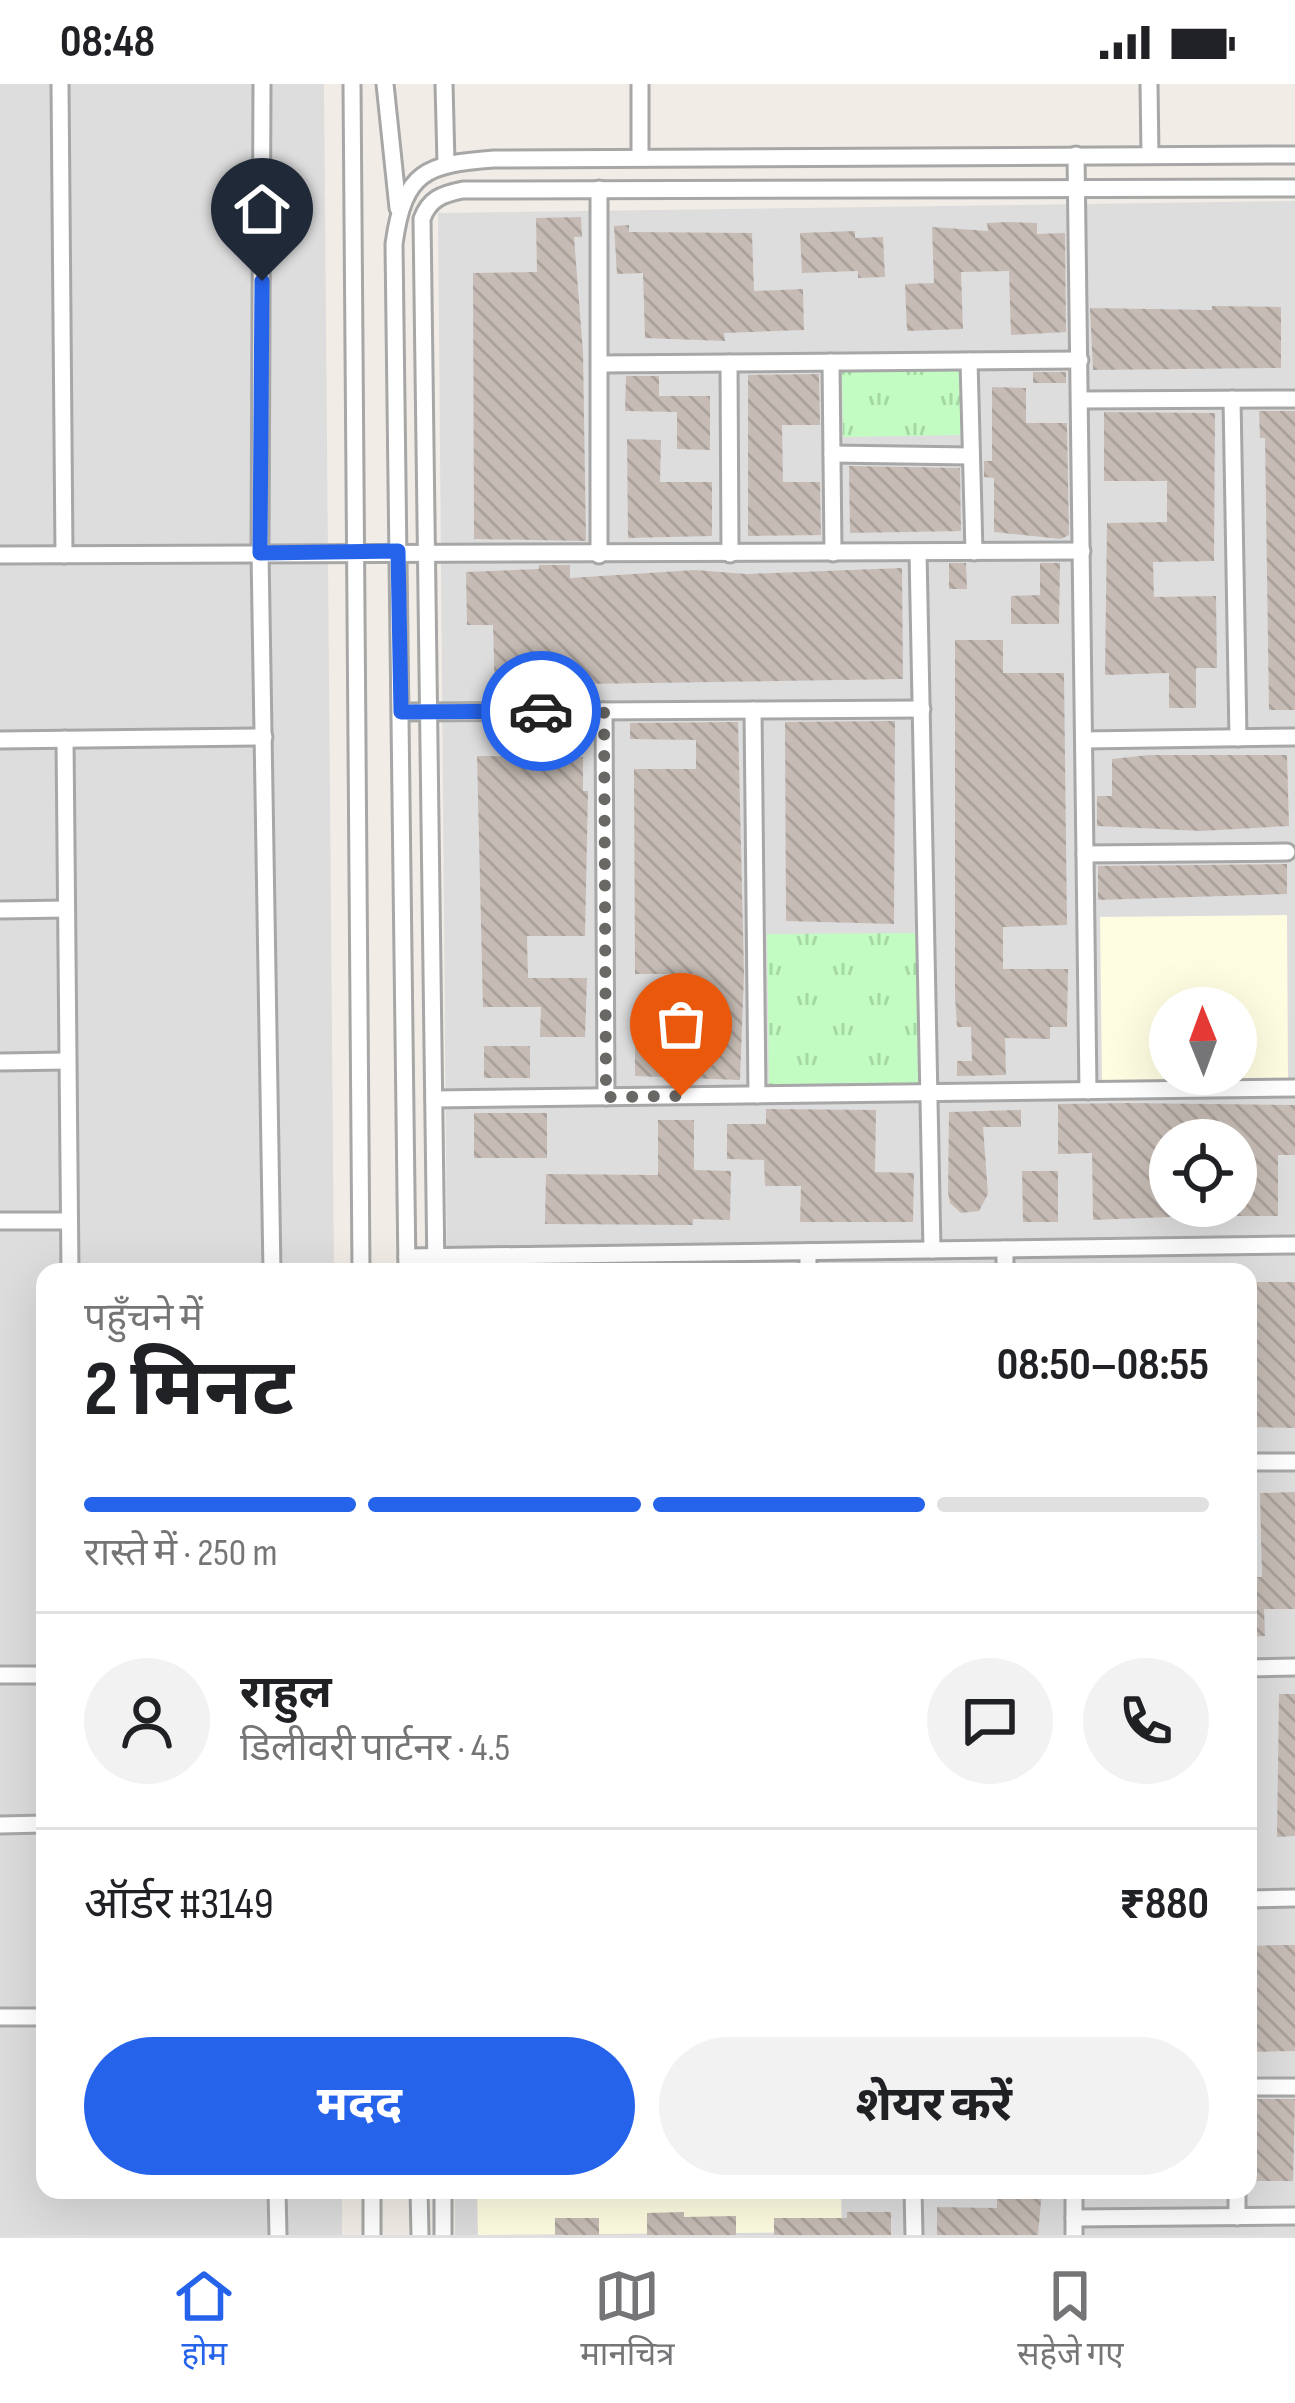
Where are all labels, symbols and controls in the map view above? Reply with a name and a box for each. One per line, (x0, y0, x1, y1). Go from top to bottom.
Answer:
text: 08:48 (60, 15, 155, 70)
pin (211, 158, 313, 281)
icon: home (229, 176, 295, 242)
courier (481, 651, 601, 771)
icon: car (508, 678, 574, 744)
pin (630, 973, 732, 1096)
north arrow (1149, 987, 1257, 1095)
map controls (1149, 987, 1257, 1227)
icon: bag (648, 991, 714, 1057)
button: locate (1149, 1119, 1257, 1227)
text: पहुँचने में (84, 1295, 203, 1342)
text: 08:50–08:55 (997, 1338, 1209, 1393)
text: 2 मिनट (84, 1344, 294, 1437)
text: रास्ते में · 250 m (84, 1530, 277, 1577)
button: person (84, 1658, 210, 1784)
button: chat (927, 1658, 1053, 1784)
button: phone (1083, 1658, 1209, 1784)
text: राहुल (240, 1666, 332, 1721)
text: डिलीवरी पार्टनर · 4.5 (240, 1725, 510, 1772)
text: ऑर्डर #3149 (84, 1877, 274, 1932)
text: ₹880 (1119, 1877, 1209, 1932)
button: मदद (84, 2037, 635, 2175)
button: शेयर करें (659, 2037, 1209, 2175)
tab: होम (171, 2263, 237, 2378)
tab: मानचित्र (580, 2263, 674, 2378)
tab: सहेजे गए (1017, 2263, 1124, 2378)

